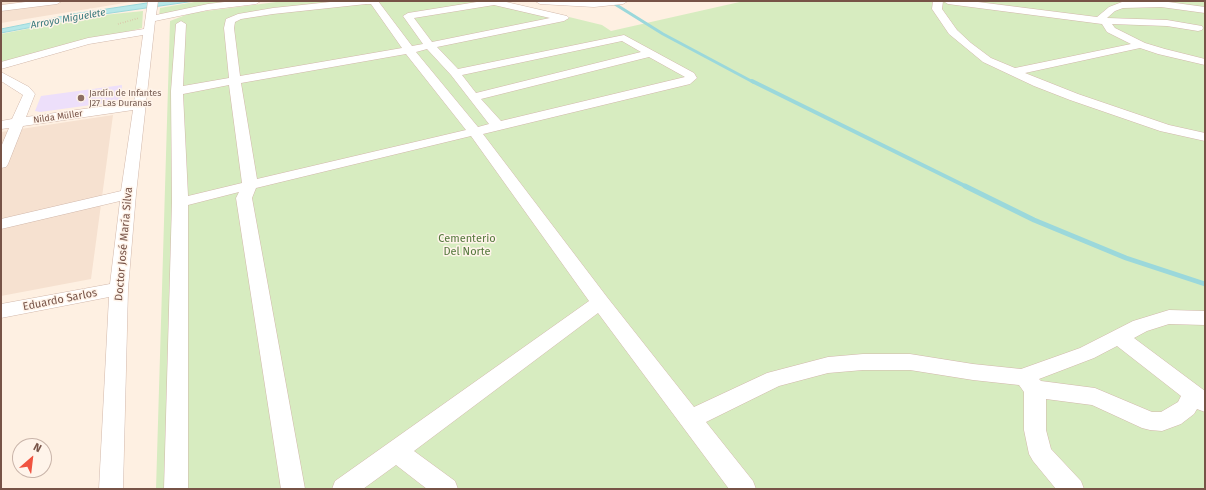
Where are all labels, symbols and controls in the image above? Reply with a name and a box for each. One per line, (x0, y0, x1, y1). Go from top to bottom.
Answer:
water label: Arroyo Miguelete (30, 7, 106, 31)
place label: Jardín de Infantes J27 Las Duranas (89, 88, 161, 109)
marker: Jardín de Infantes J27 Las Duranas (76, 93, 86, 103)
street label: Nilda Müller (33, 108, 83, 126)
street label: Doctor José María Silva (112, 187, 136, 301)
park label: Cementerio Del Norte (438, 232, 496, 258)
street label: Eduardo Sarlos (22, 286, 98, 314)
north arrow (12, 438, 52, 478)
text: N (31, 440, 44, 455)

